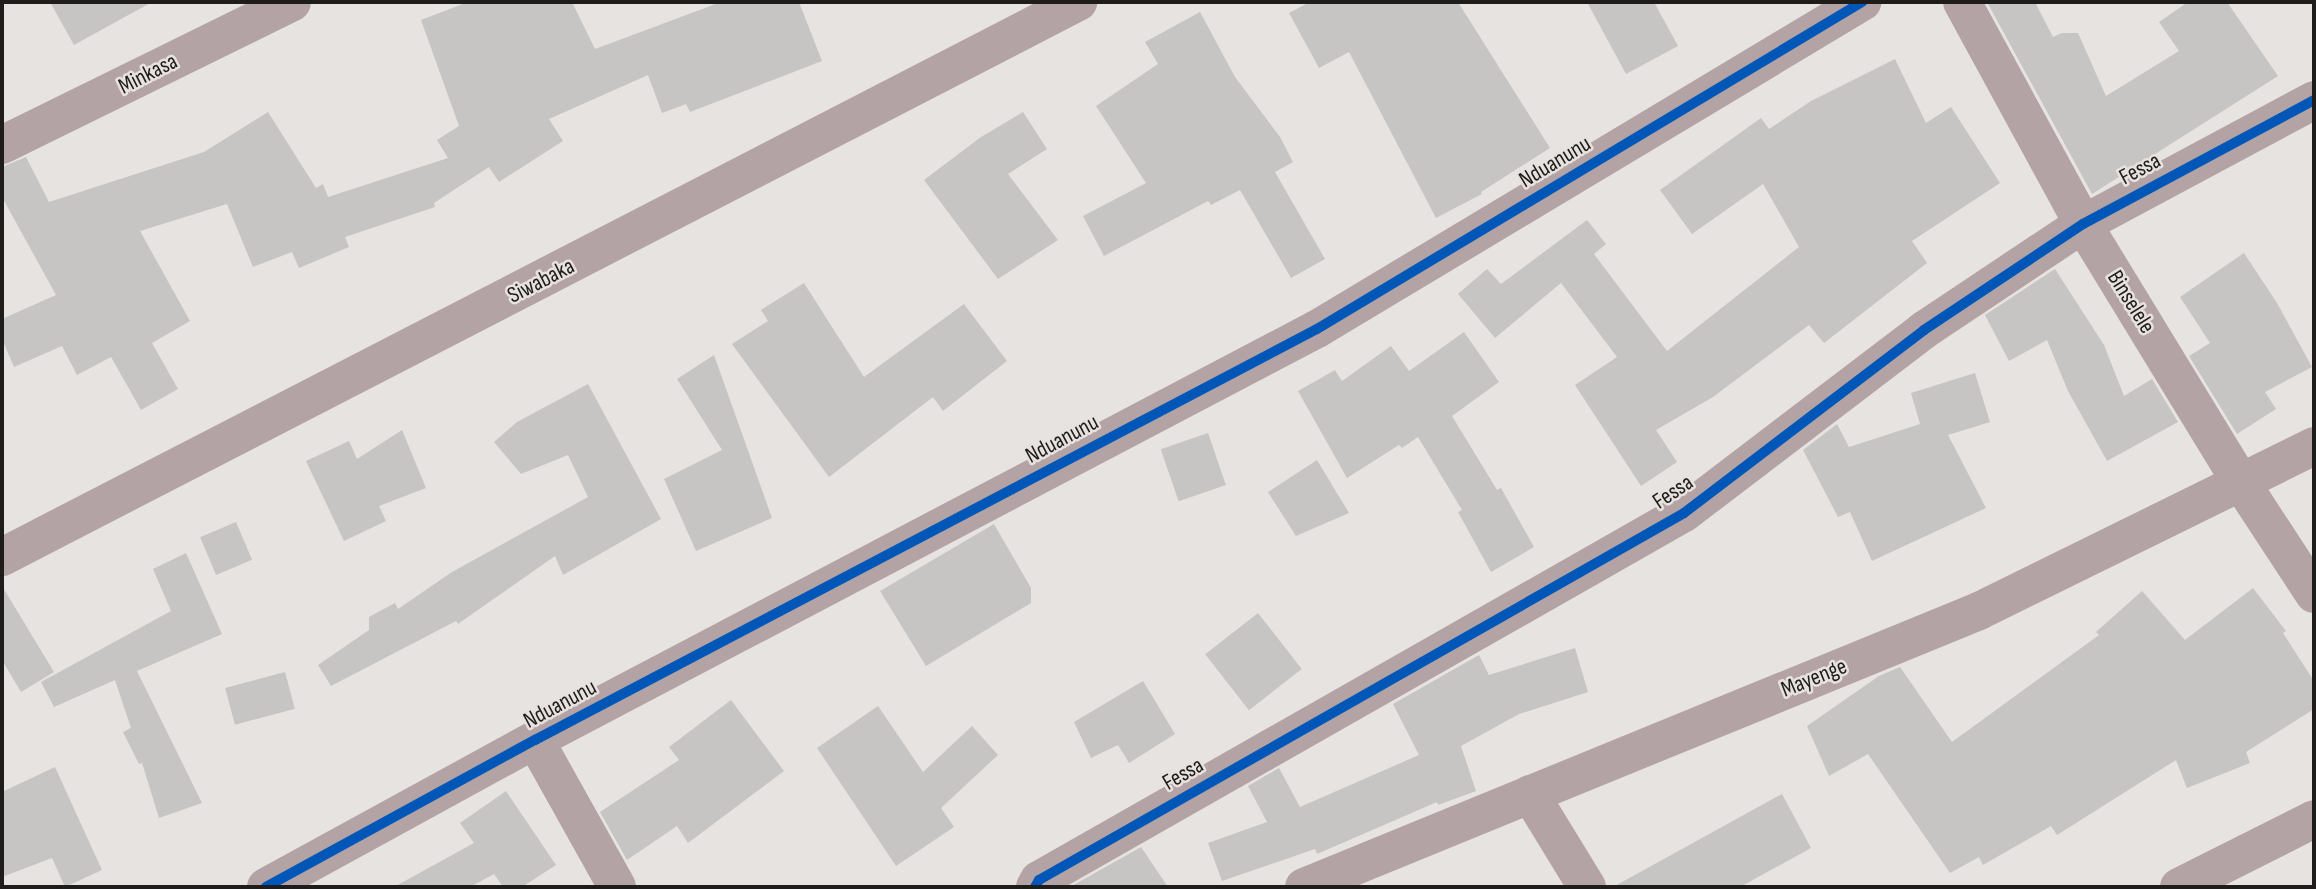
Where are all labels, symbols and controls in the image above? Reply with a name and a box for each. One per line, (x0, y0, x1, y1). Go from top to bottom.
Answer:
street label: Minkasa (114, 48, 182, 100)
street label: Nduanunu (1514, 130, 1596, 194)
street label: Fessa (2115, 147, 2165, 191)
street label: Siwabaka (503, 252, 579, 310)
street label: Binselele (2101, 265, 2161, 339)
street label: Nduanunu (1021, 408, 1103, 470)
street label: Fessa (1648, 469, 1698, 515)
street label: Mayenge (1777, 652, 1851, 704)
street label: Nduanunu (519, 673, 601, 735)
street label: Fessa (1158, 751, 1208, 797)

